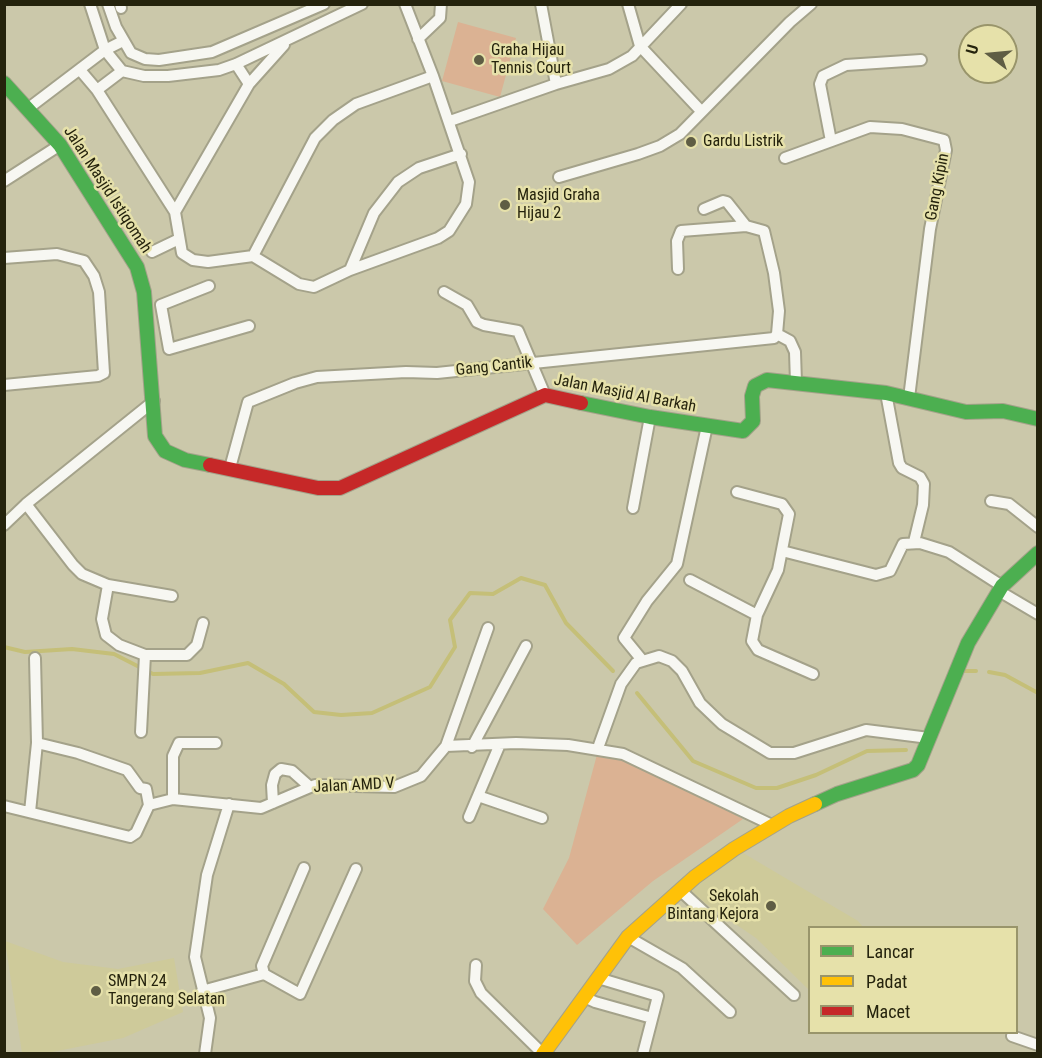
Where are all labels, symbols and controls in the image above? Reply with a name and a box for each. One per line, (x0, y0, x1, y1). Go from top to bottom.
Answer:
north arrow (958, 24, 1018, 84)
place label: Graha Hijau Tennis Court (491, 41, 571, 79)
text: U (962, 42, 983, 56)
marker: Graha Hijau Tennis Court (472, 53, 486, 67)
street label: Jalan Masjid Istiqomah (59, 123, 155, 257)
place label: Gardu Listrik (703, 132, 783, 152)
marker: Gardu Listrik (684, 135, 698, 149)
street label: Gang Kipin (922, 152, 954, 222)
place label: Masjid Graha Hijau 2 (517, 186, 600, 224)
marker: Masjid Graha Hijau 2 (498, 198, 512, 212)
street label: Gang Cantik (455, 353, 533, 381)
street label: Jalan Masjid Al Barkah (552, 371, 698, 417)
street label: Jalan AMD V (313, 774, 395, 798)
place label: Sekolah Bintang Kejora (667, 887, 759, 925)
marker: Sekolah Bintang Kejora (764, 899, 778, 913)
legend (808, 926, 1018, 1034)
text: Lancar (866, 941, 914, 962)
text: Padat (866, 971, 907, 992)
place label: SMPN 24 Tangerang Selatan (108, 972, 225, 1010)
marker: SMPN 24 Tangerang Selatan (89, 984, 103, 998)
text: Macet (866, 1001, 910, 1022)

